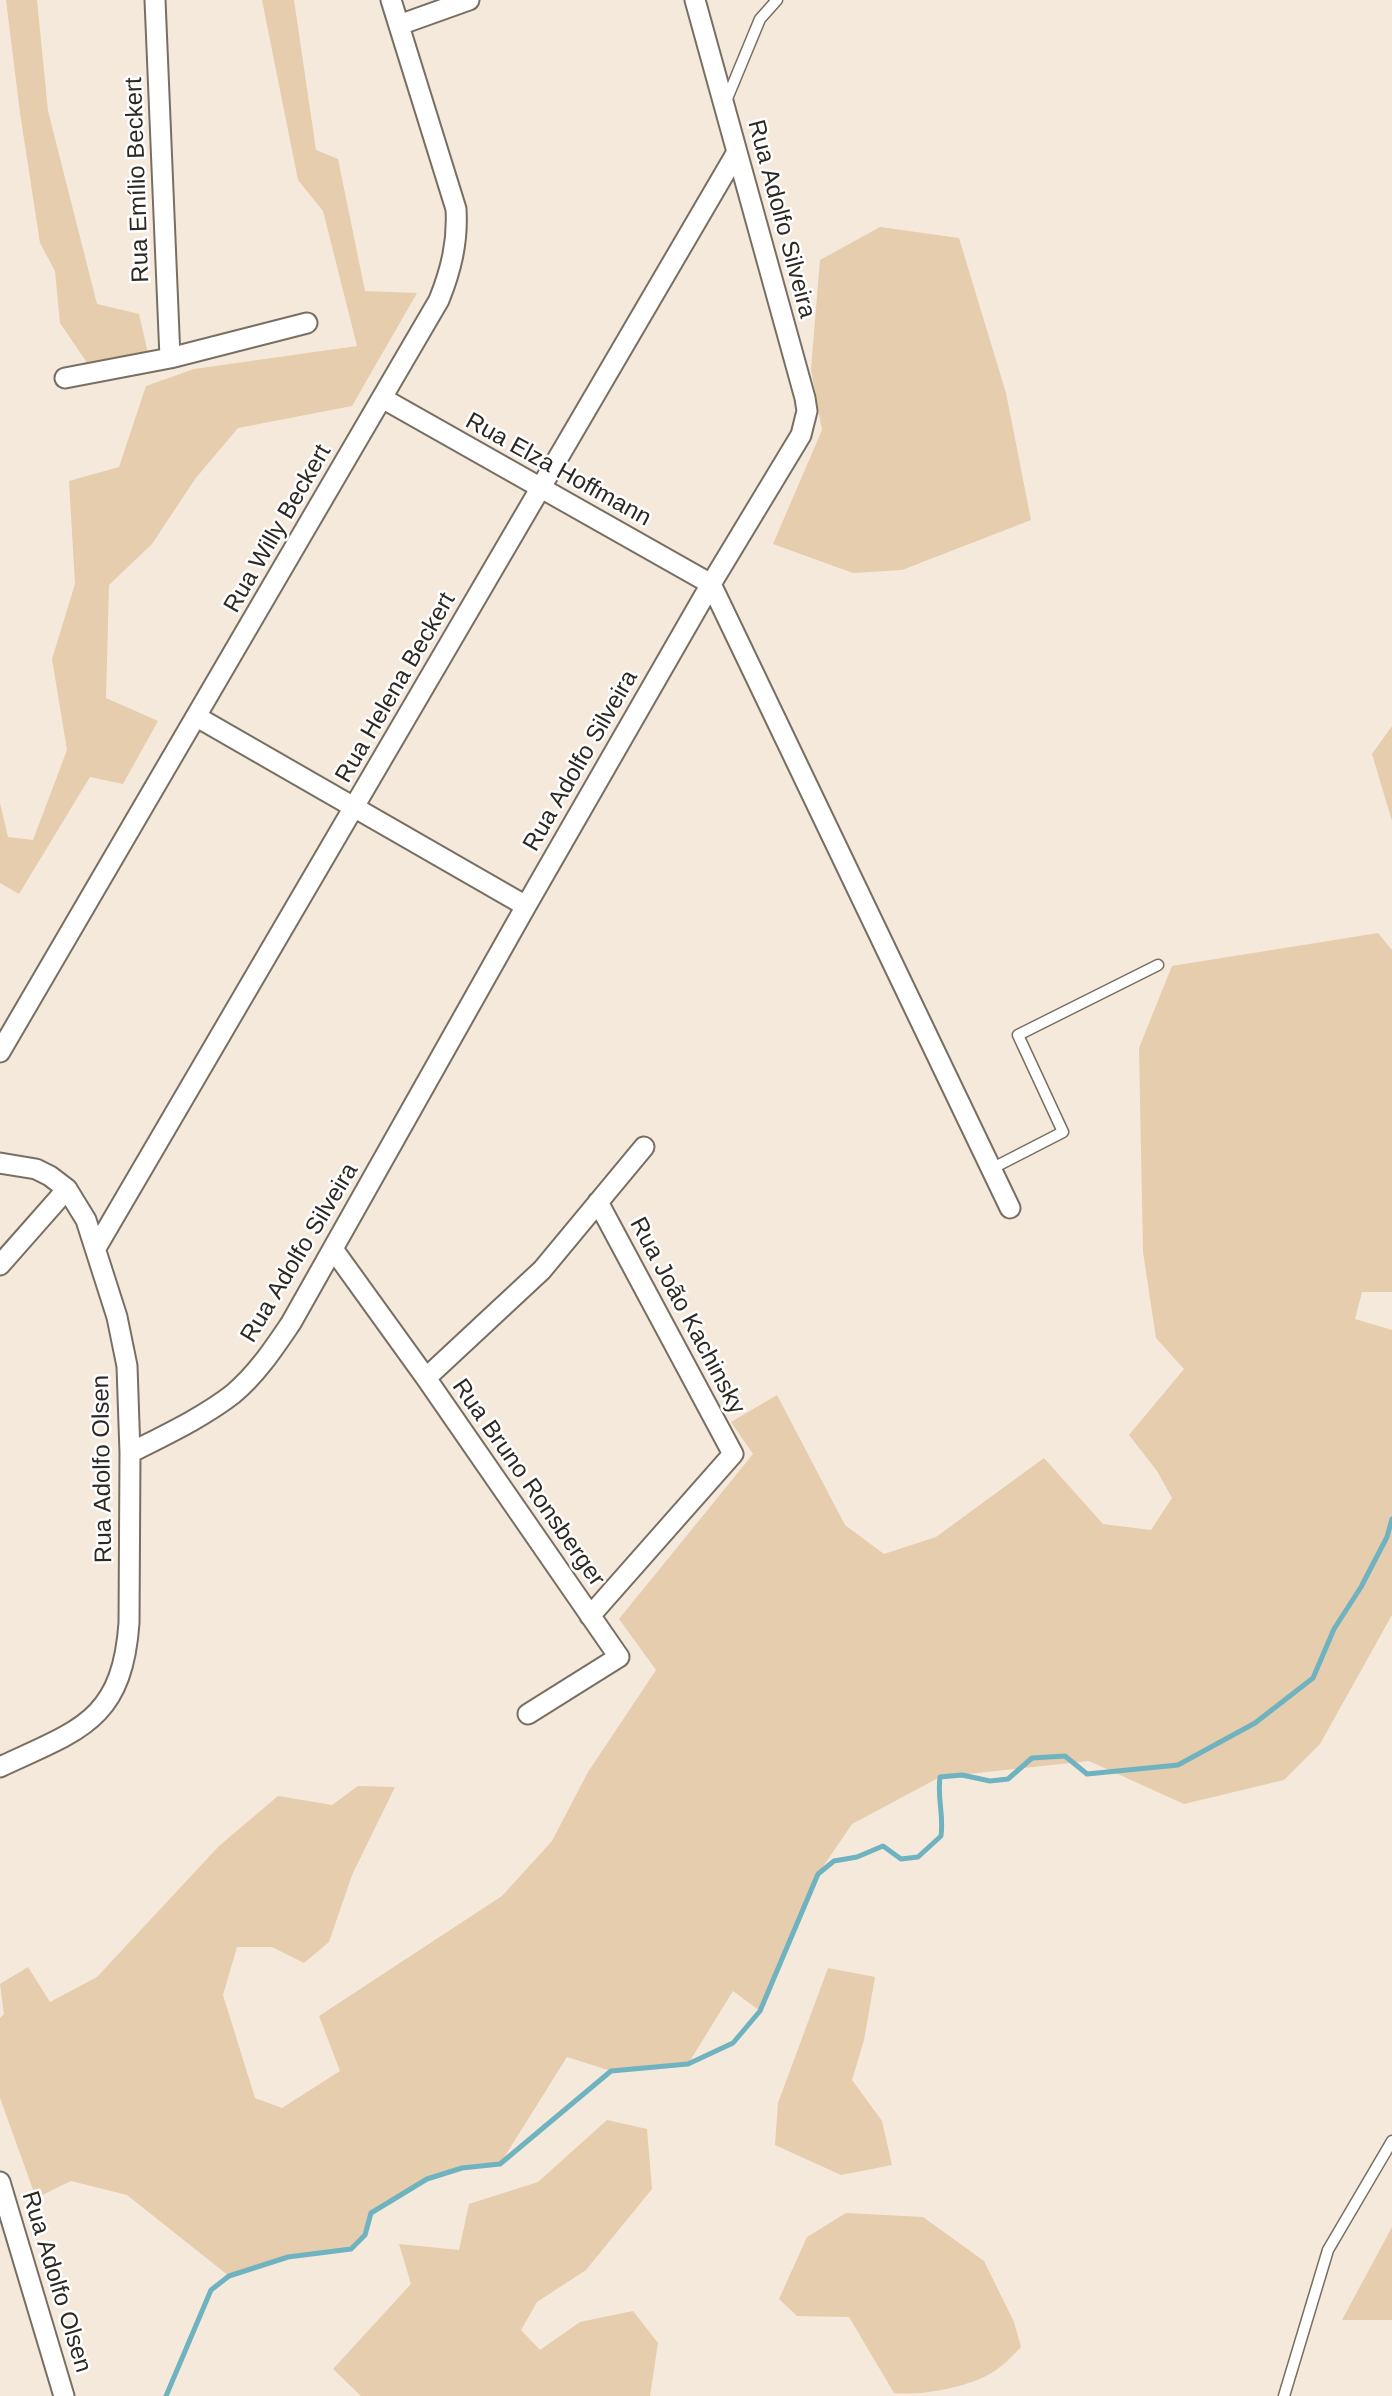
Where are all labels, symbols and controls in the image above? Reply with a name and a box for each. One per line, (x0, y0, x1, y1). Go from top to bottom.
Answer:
street label: Rua Emílio Beckert (120, 77, 156, 283)
street label: Rua Adolfo Silveira (741, 117, 821, 321)
street label: Rua Elza Hoffmann (460, 407, 656, 533)
street label: Rua Willy Beckert (218, 440, 338, 618)
street label: Rua Helena Beckert (330, 588, 462, 788)
street label: Rua Adolfo Silveira (518, 665, 644, 857)
street label: Rua Adolfo Silveira (235, 1158, 365, 1348)
street label: Rua João Kachinsky (623, 1213, 751, 1419)
street label: Rua Bruno Ronsberger (445, 1374, 611, 1592)
street label: Rua Adolfo Olsen (87, 1375, 119, 1563)
street label: Rua Adolfo Olsen (15, 2188, 97, 2376)

